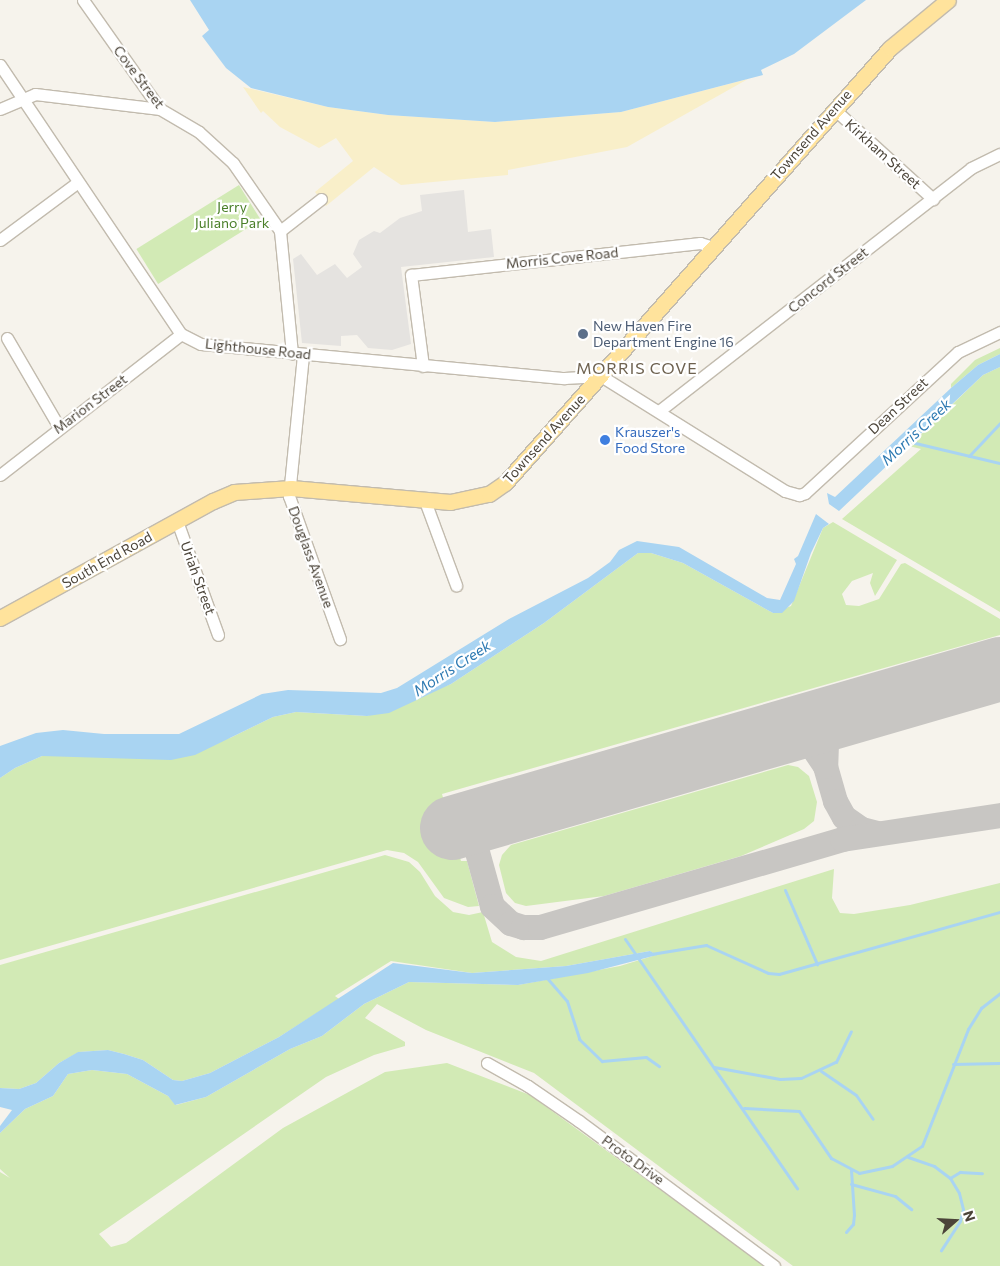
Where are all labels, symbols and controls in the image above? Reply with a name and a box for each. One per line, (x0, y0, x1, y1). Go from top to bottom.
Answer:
street label: Cove Street (110, 42, 168, 112)
street label: Townsend Avenue (767, 86, 855, 184)
street label: Kirkham Street (842, 116, 924, 192)
park label: Jerry Juliano Park (195, 199, 269, 232)
street label: Morris Cove Road (505, 244, 619, 272)
street label: Concord Street (785, 244, 871, 316)
place label: New Haven Fire Department Engine 16 (593, 318, 734, 351)
marker: New Haven Fire Department Engine 16 (577, 328, 589, 340)
street label: Lighthouse Road (204, 335, 312, 363)
district label: MORRIS COVE (575, 358, 699, 378)
street label: Marion Street (50, 371, 130, 437)
street label: Dean Street (865, 374, 931, 438)
street label: Townsend Avenue (499, 391, 589, 487)
water label: Morris Creek (877, 395, 955, 469)
place label: Krauszer's Food Store (615, 424, 685, 457)
marker: Krauszer's Food Store (599, 434, 611, 446)
street label: Douglass Avenue (285, 504, 337, 610)
street label: South End Road (59, 528, 155, 592)
street label: Uriah Street (177, 539, 219, 617)
water label: Morris Creek (410, 636, 494, 700)
street label: Proto Drive (599, 1132, 667, 1188)
north arrow (930, 1196, 980, 1246)
text: N (960, 1208, 979, 1224)

